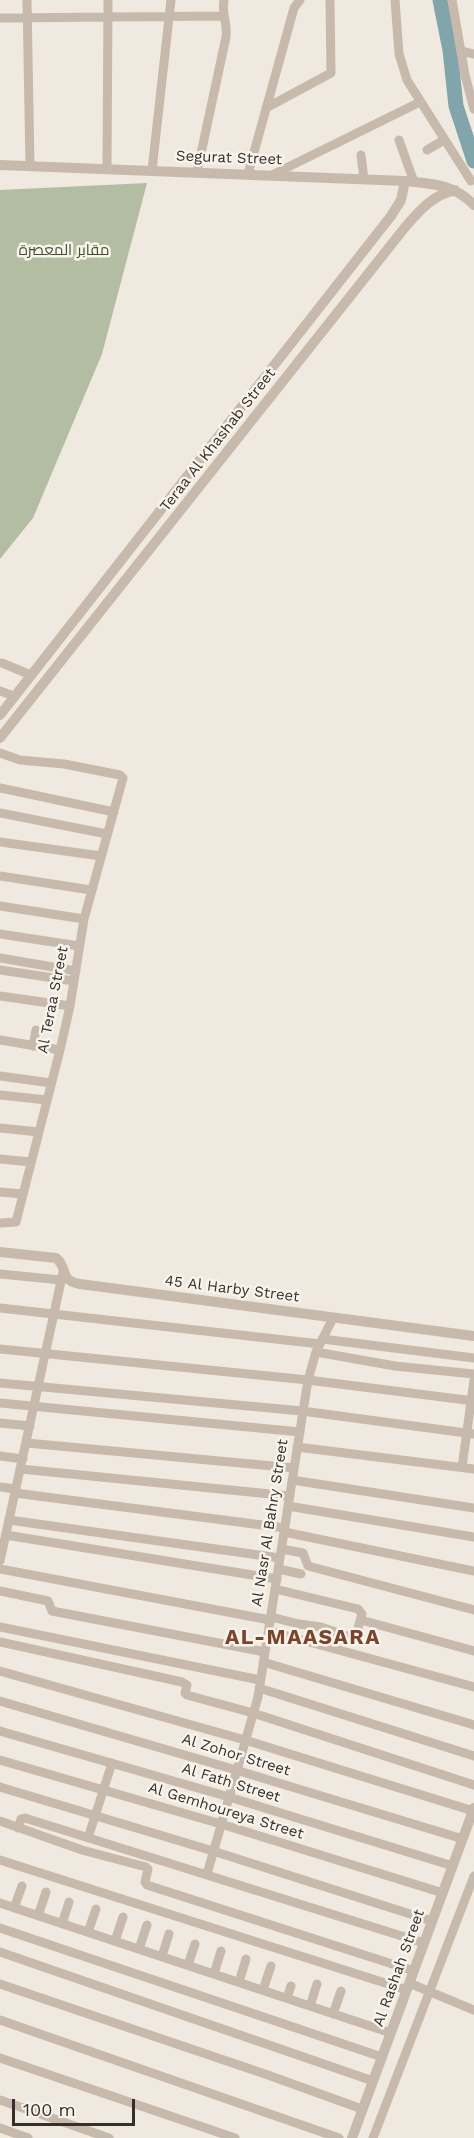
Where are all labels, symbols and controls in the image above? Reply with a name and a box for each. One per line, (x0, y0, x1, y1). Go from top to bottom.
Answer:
street label: Segurat Street (176, 147, 282, 169)
park label: مقابر المعصرة (19, 242, 109, 260)
street label: Teraa Al Khashab Street (157, 365, 279, 515)
street label: Al Teraa Street (34, 945, 72, 1055)
street label: 45 Al Harby Street (164, 1272, 300, 1306)
street label: Al Nasr Al Bahry Street (248, 1438, 292, 1608)
district label: AL-MAASARA (225, 1625, 381, 1651)
street label: Al Zohor Street (180, 1730, 292, 1780)
street label: Al Fath Street (180, 1759, 282, 1807)
street label: Al Gemhoureya Street (146, 1779, 306, 1843)
street label: Al Rashah Street (369, 1907, 429, 2029)
scale bar (15, 2087, 138, 2125)
text: 100 m (23, 2099, 76, 2120)

